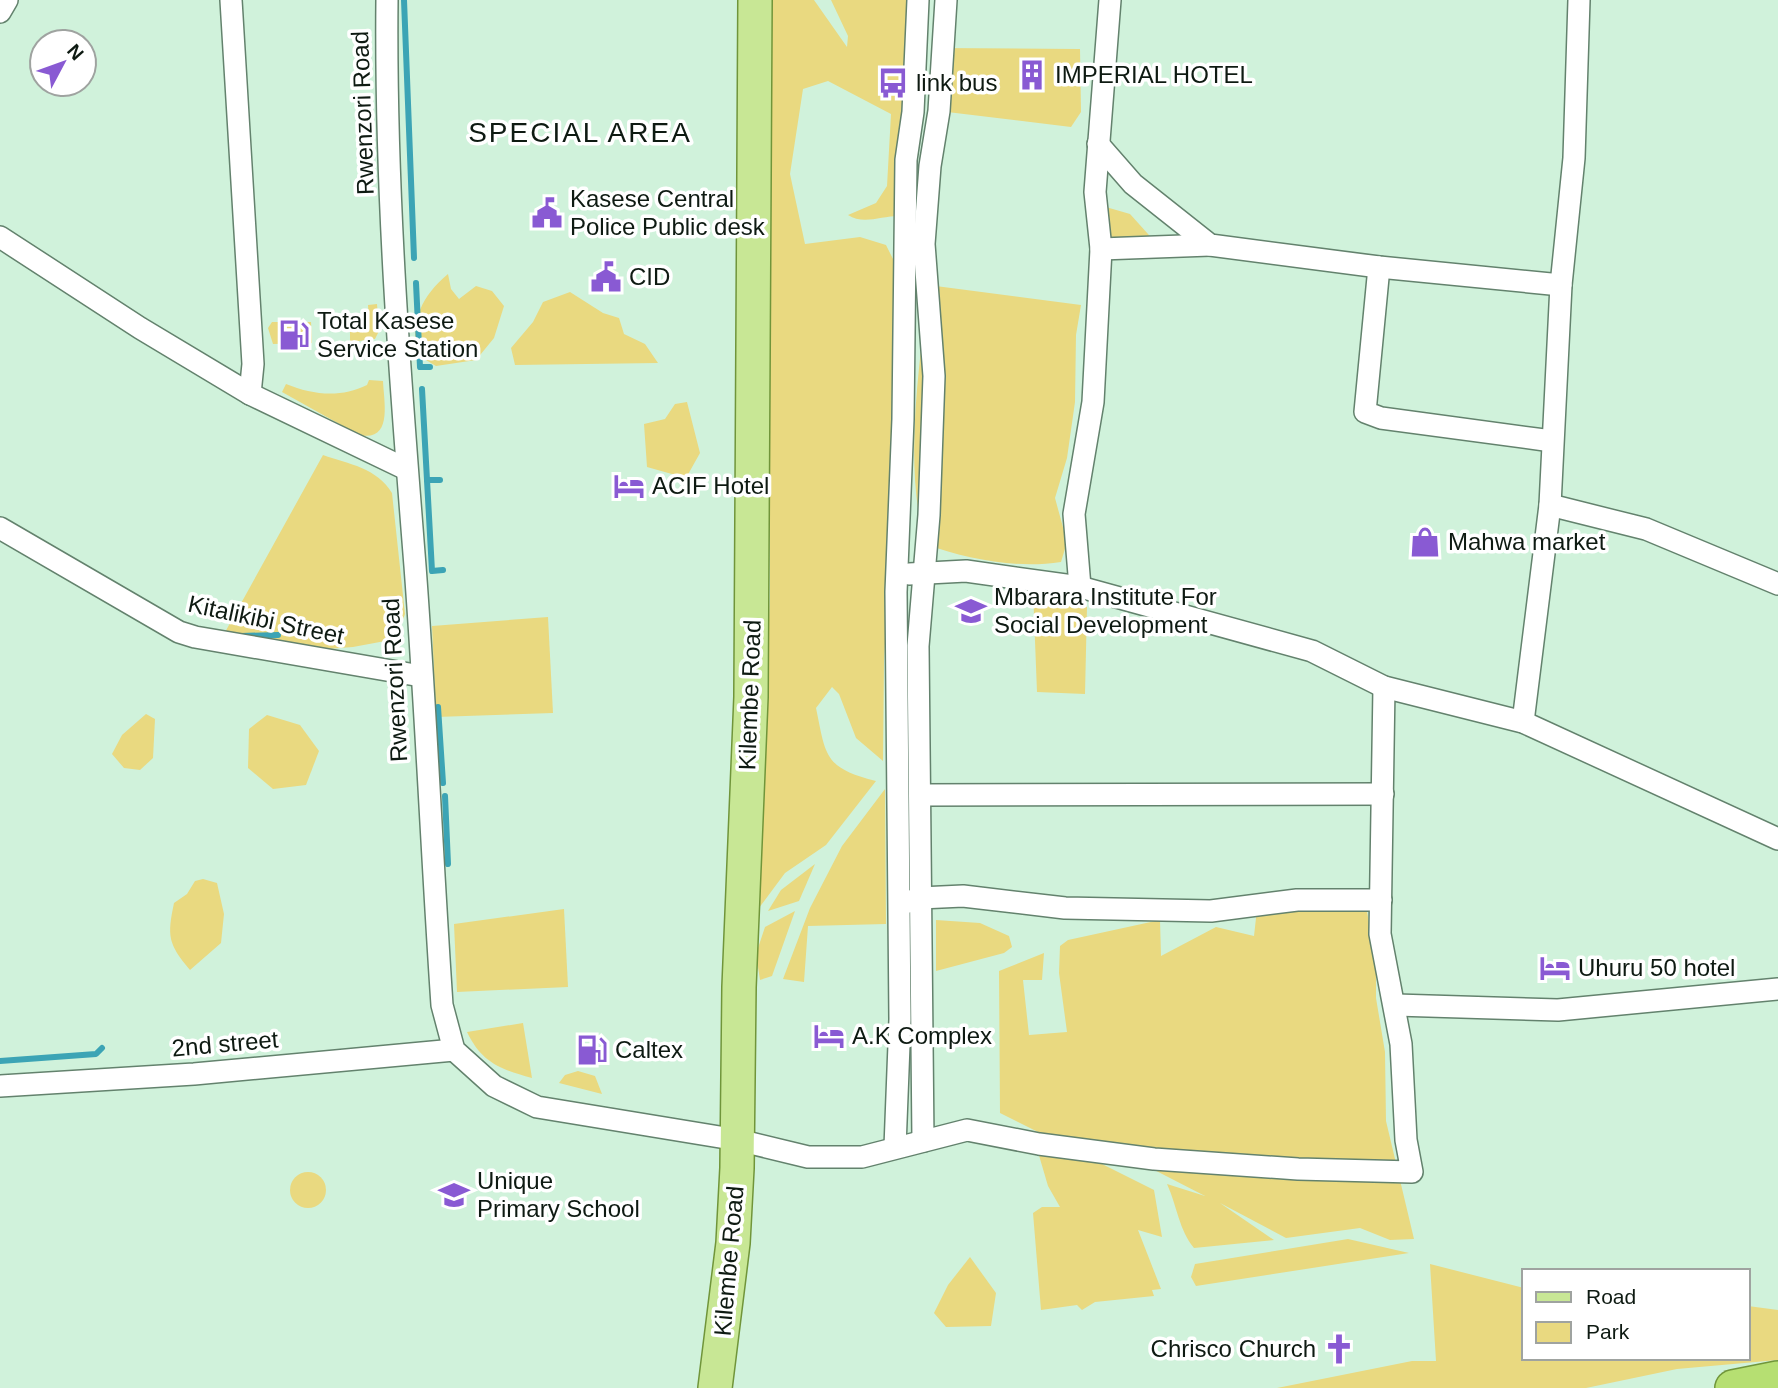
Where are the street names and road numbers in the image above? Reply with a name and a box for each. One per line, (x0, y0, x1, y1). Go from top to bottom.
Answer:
street label: Rwenzori Road (346, 31, 379, 195)
street label: Kitalikibi Street (186, 590, 347, 649)
street label: Rwenzori Road (377, 597, 412, 763)
street label: Kilembe Road (733, 619, 766, 771)
street label: 2nd street (171, 1025, 280, 1062)
street label: Kilembe Road (708, 1185, 749, 1337)

